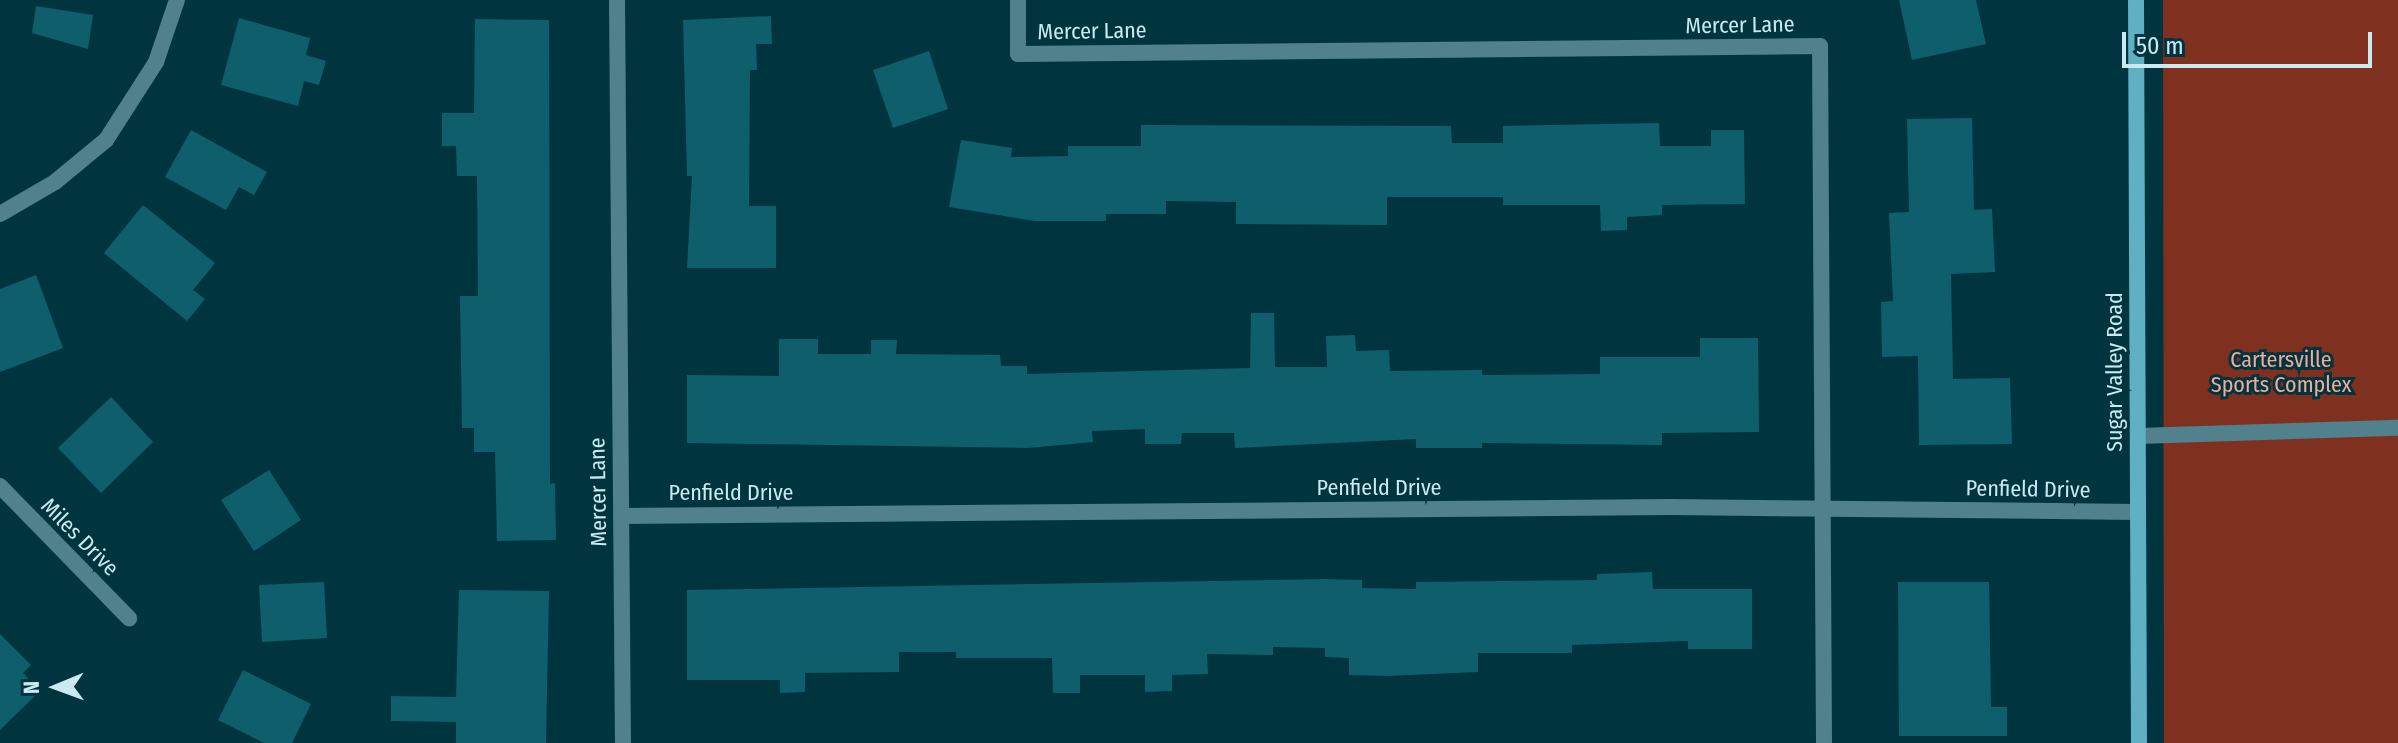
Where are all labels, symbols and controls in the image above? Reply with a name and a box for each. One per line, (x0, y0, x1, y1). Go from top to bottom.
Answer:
street label: Mercer Lane (1685, 11, 1795, 39)
scale bar (2126, 16, 2376, 66)
street label: Mercer Lane (1037, 17, 1147, 45)
text: 50 m (2136, 32, 2184, 60)
street label: Sugar Valley Road (2102, 292, 2128, 452)
park label: Cartersville Sports Complex (2211, 346, 2351, 398)
street label: Mercer Lane (584, 437, 612, 547)
street label: Penfield Drive (1317, 475, 1441, 501)
street label: Penfield Drive (1965, 475, 2091, 503)
street label: Penfield Drive (669, 480, 793, 506)
street label: Miles Drive (36, 493, 124, 581)
north arrow (16, 647, 96, 727)
text: N (18, 681, 45, 694)

